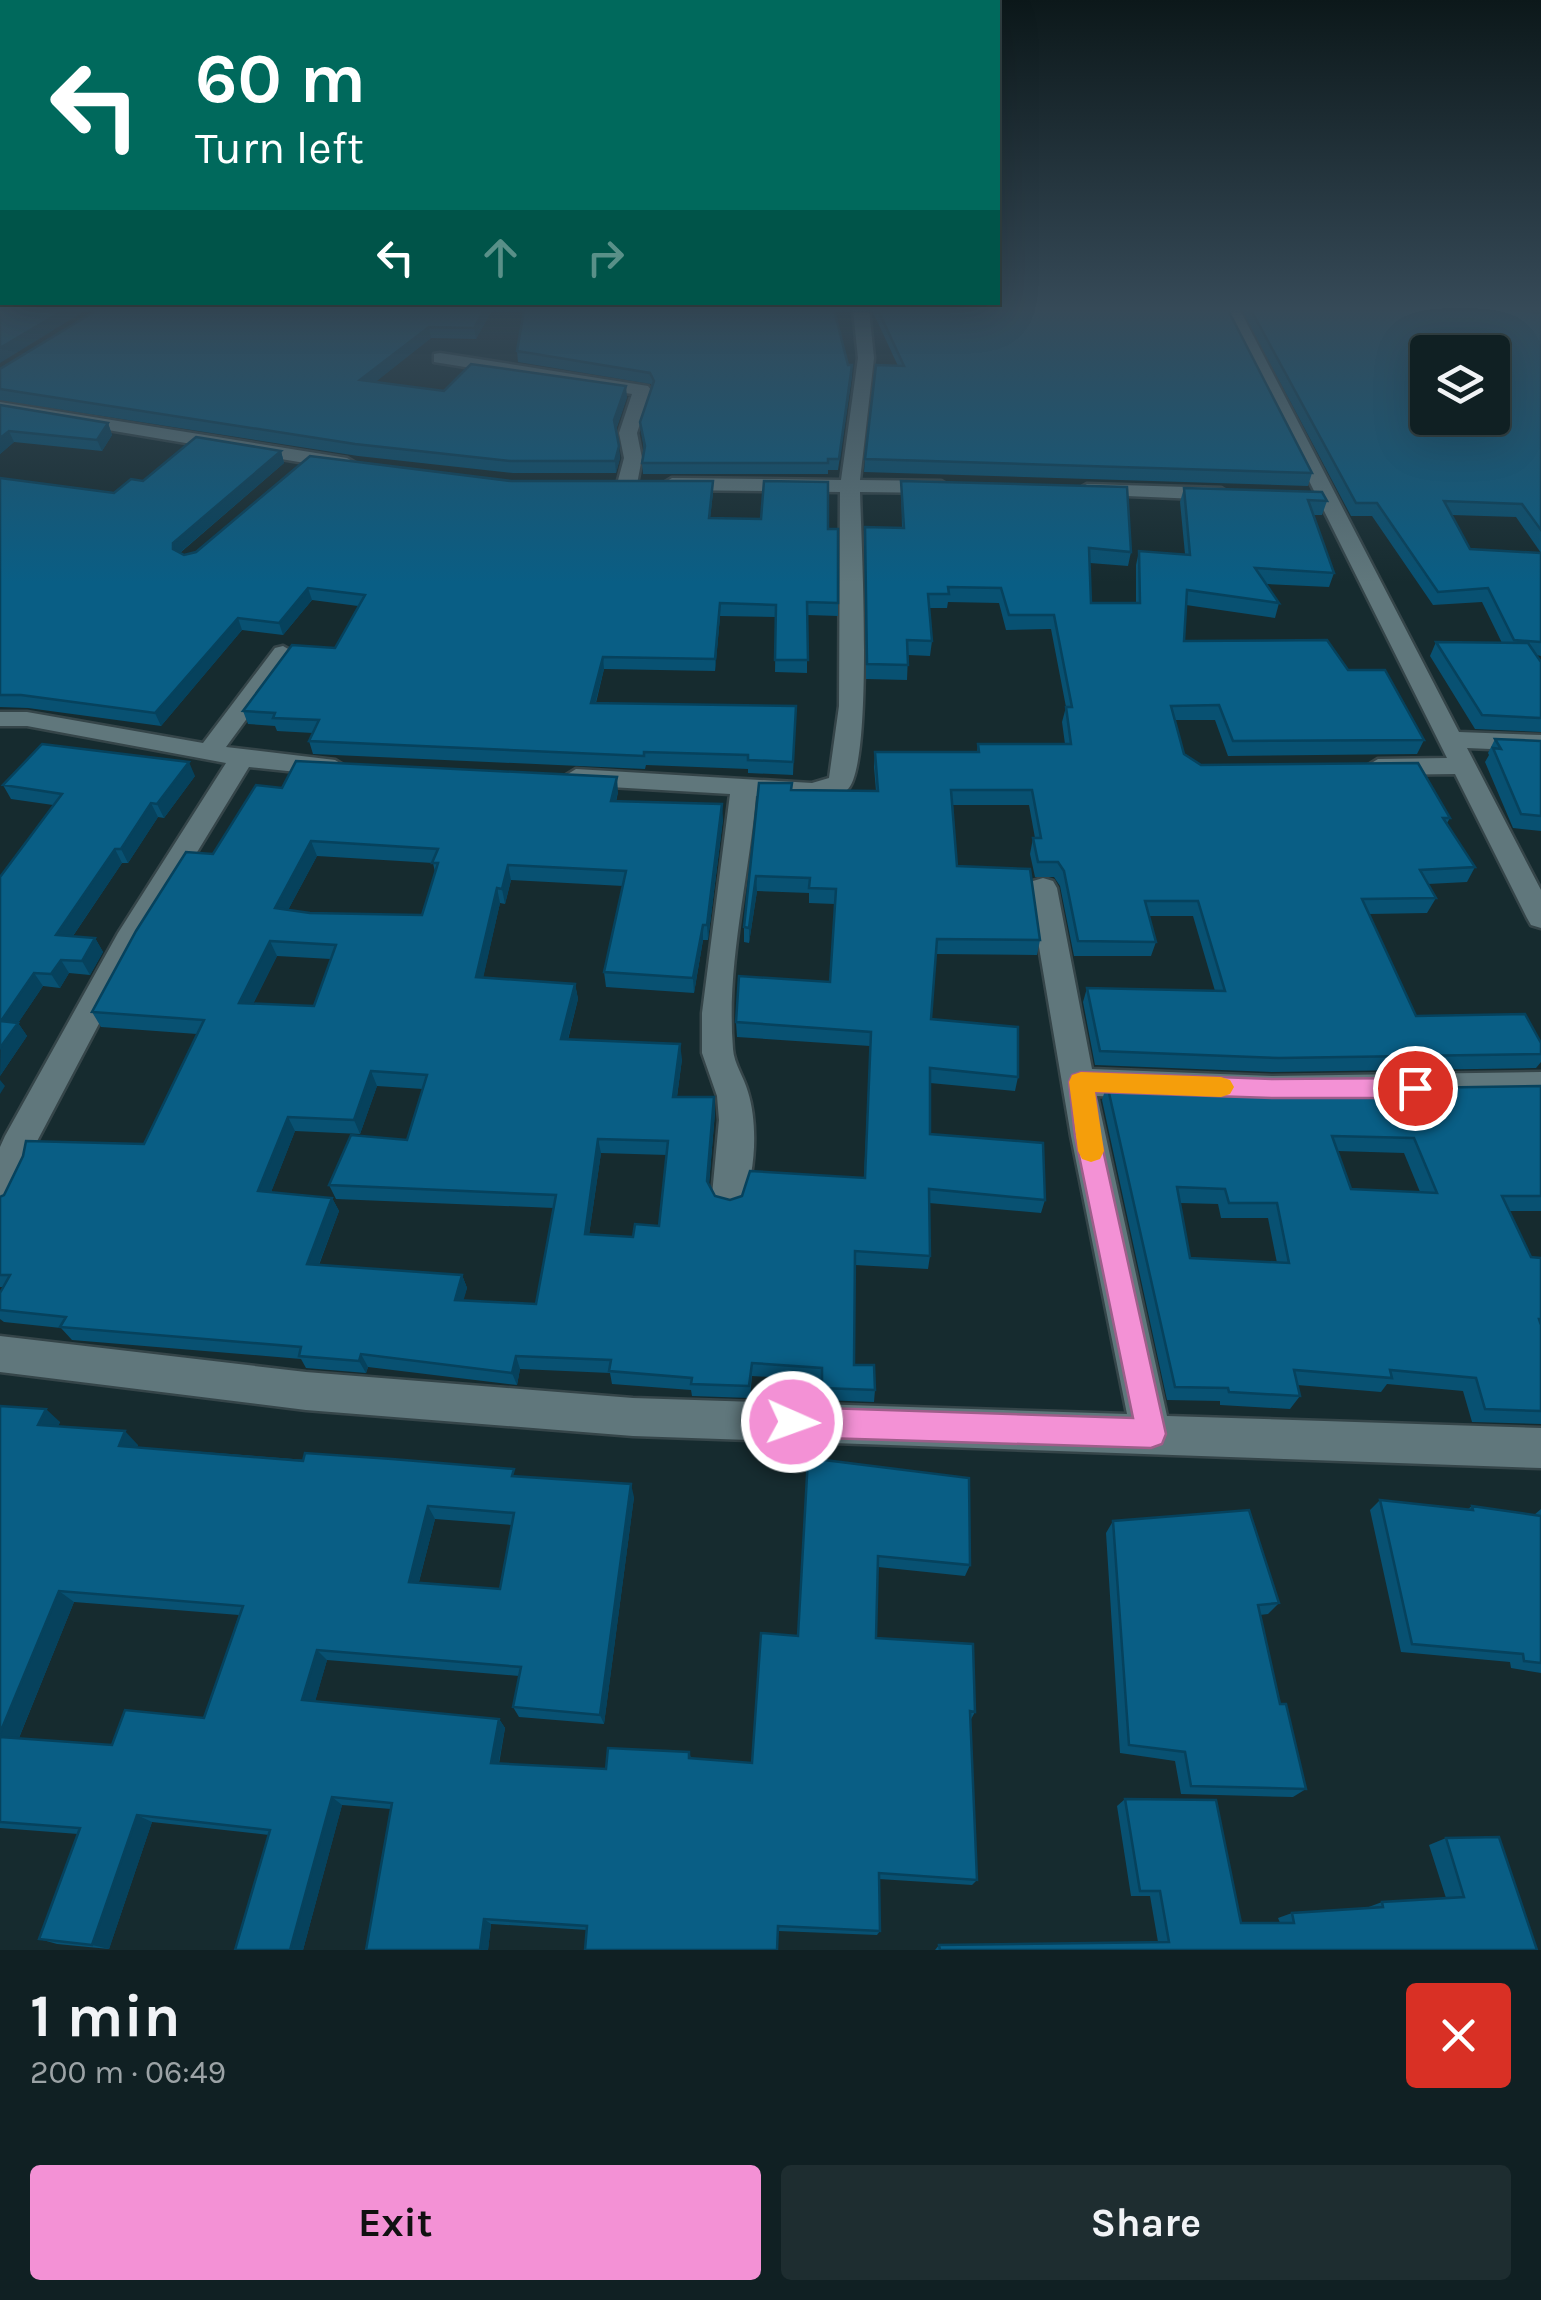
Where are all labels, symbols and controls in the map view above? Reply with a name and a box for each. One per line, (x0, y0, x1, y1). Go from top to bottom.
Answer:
text: 60 m (195, 38, 366, 120)
icon: left (30, 40, 160, 170)
text: Turn left (195, 122, 364, 174)
icon: left (368, 230, 423, 285)
icon: ahead (473, 230, 528, 285)
icon: right (578, 230, 633, 285)
map controls (1410, 335, 1510, 435)
button: layers (1410, 335, 1510, 435)
pin (1373, 1046, 1458, 1131)
icon: arrive (1388, 1061, 1443, 1116)
position arrow (740, 1370, 844, 1474)
text: 1 min (30, 1981, 181, 2051)
button: close (1406, 1983, 1511, 2088)
text: 200 m · 06:49 (30, 2054, 226, 2091)
button: Exit (30, 2165, 761, 2280)
button: Share (781, 2165, 1511, 2280)

